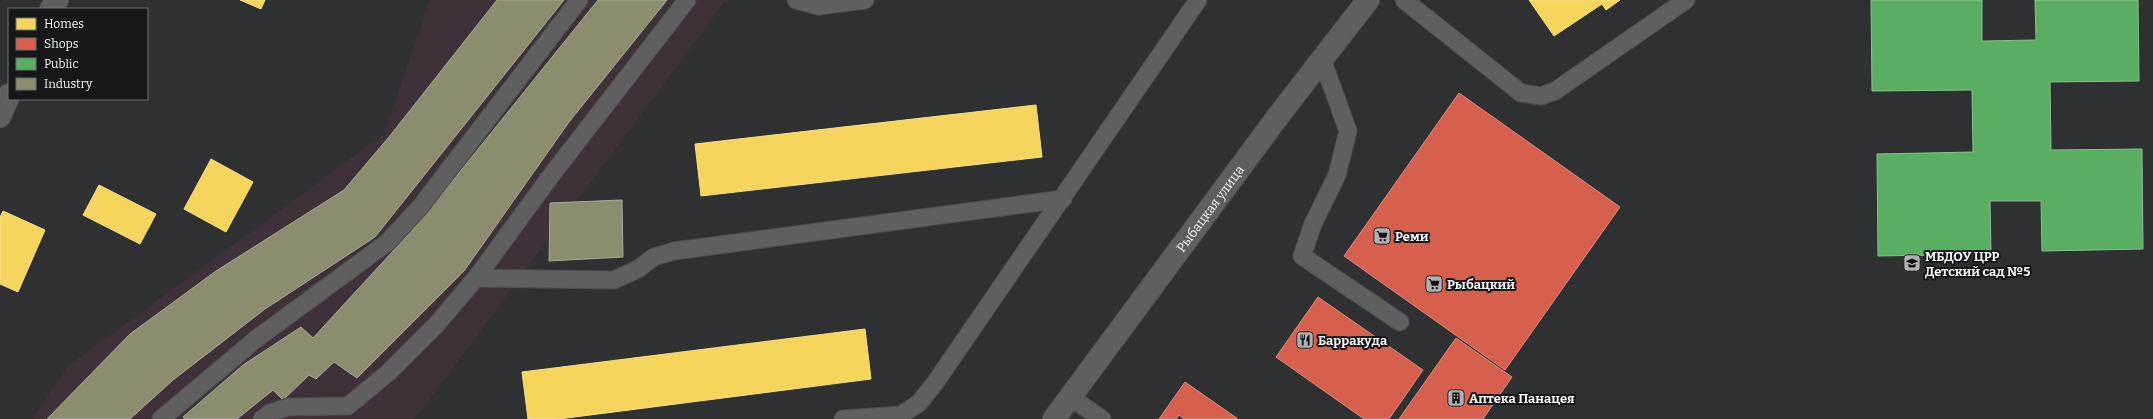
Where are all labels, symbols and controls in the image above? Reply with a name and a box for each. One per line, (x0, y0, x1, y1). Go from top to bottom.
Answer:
legend (8, 8, 148, 100)
text: Homes (44, 17, 84, 31)
text: Shops (44, 37, 79, 51)
text: Public (44, 57, 79, 71)
text: Industry (44, 77, 93, 91)
street label: Рыбацкая улица (1173, 162, 1247, 255)
supermarket icon: Реми (1372, 226, 1392, 246)
place label: Реми (1395, 229, 1429, 244)
place label: МБДОУ ЦРР Детский сад №5 (1925, 249, 2030, 279)
school or university icon: МБДОУ ЦРР Детский сад №5 (1902, 253, 1922, 273)
supermarket icon: Рыбацкий (1424, 274, 1444, 294)
place label: Рыбацкий (1447, 277, 1515, 292)
restaurant icon: Барракуда (1295, 330, 1315, 350)
place label: Барракуда (1318, 333, 1388, 348)
building icon: Аптека Панацея (1446, 388, 1466, 408)
place label: Аптека Панацея (1469, 391, 1575, 406)

